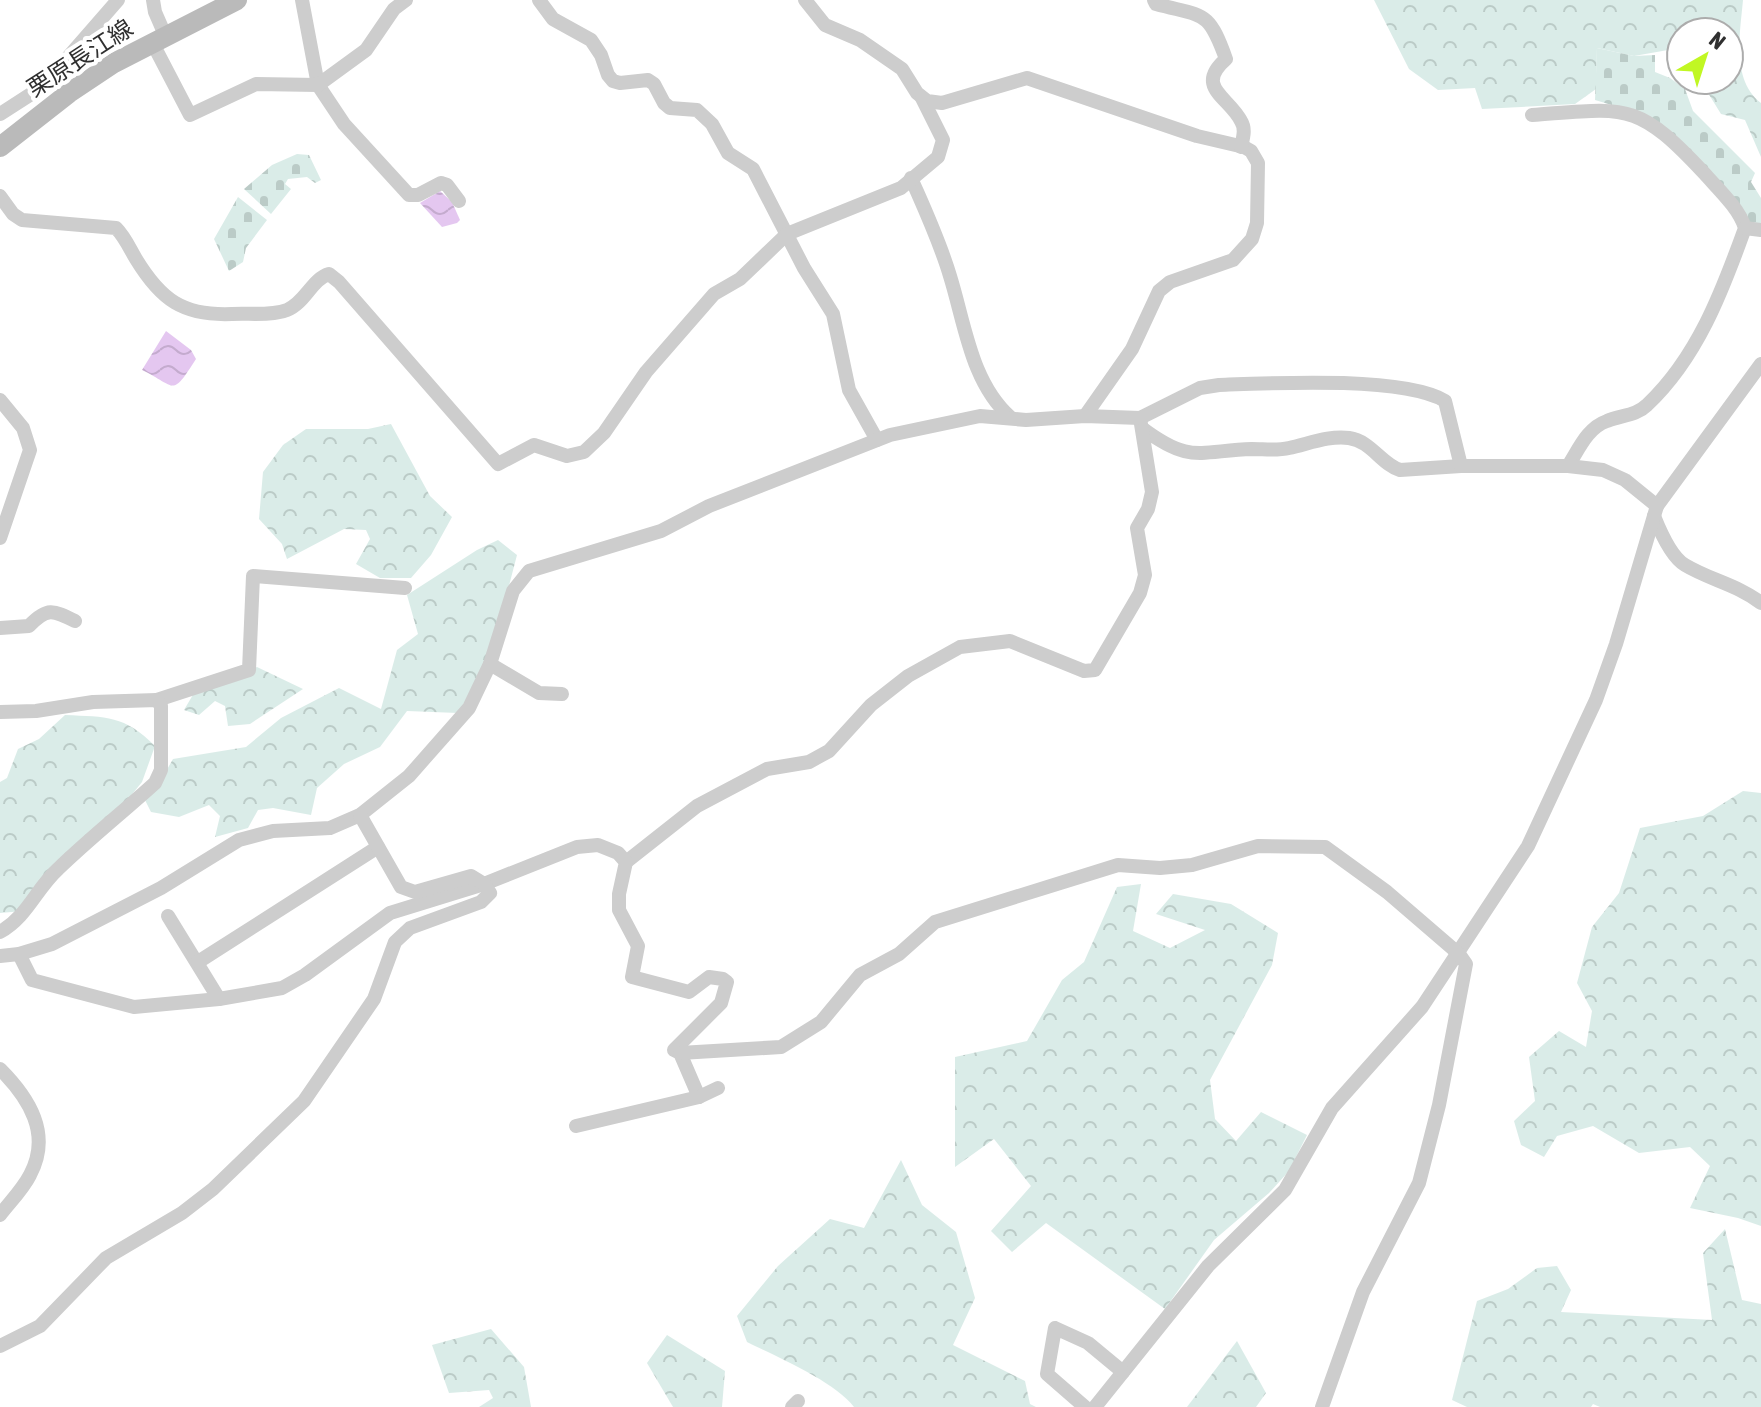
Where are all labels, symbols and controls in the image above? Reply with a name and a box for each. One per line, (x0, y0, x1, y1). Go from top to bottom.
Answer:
street label: 栗原長江線 (22, 14, 138, 102)
north arrow (1665, 16, 1745, 96)
text: N (1704, 26, 1731, 55)

